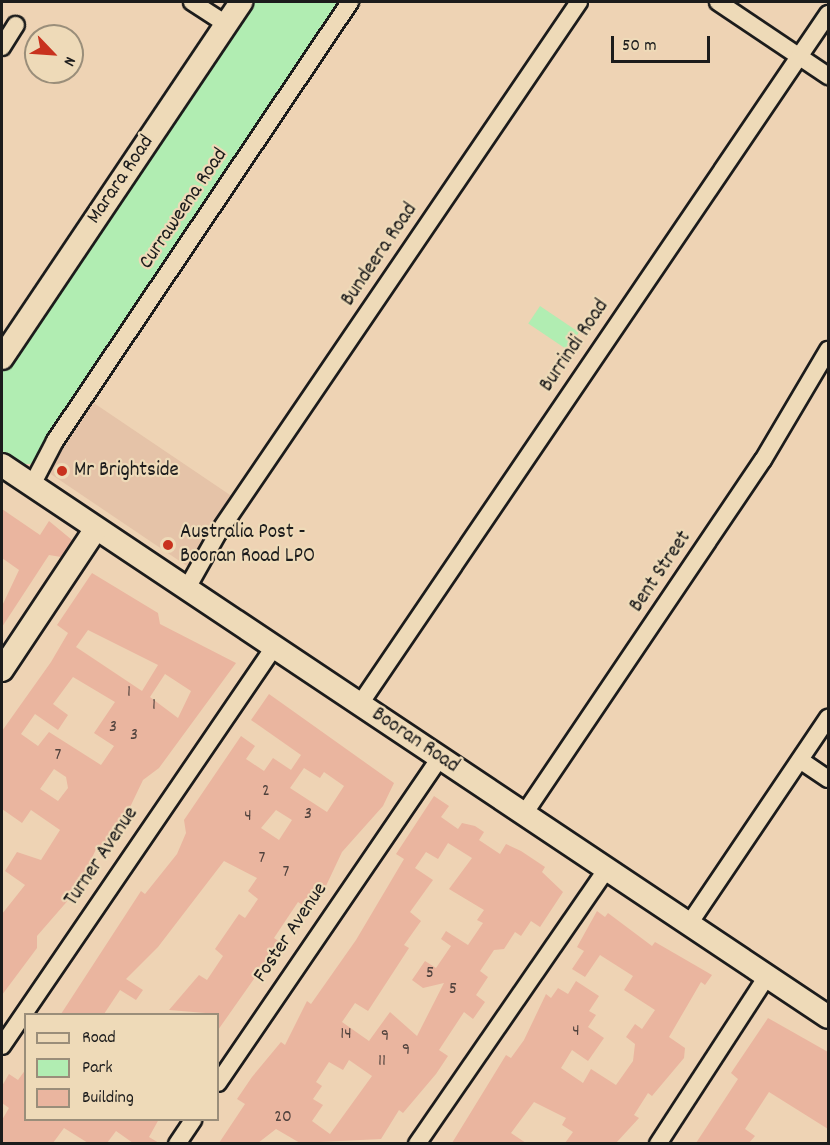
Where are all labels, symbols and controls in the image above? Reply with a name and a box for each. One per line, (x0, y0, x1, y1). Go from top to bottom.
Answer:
north arrow (24, 24, 84, 84)
scale bar (614, 24, 713, 62)
text: 50 m (622, 34, 657, 59)
text: N (57, 53, 81, 69)
street label: Marara Road (82, 131, 160, 229)
street label: Curraweena Road (134, 144, 234, 274)
street label: Bundeera Road (336, 199, 424, 311)
street label: Burrindi Road (535, 295, 615, 397)
place label: Mr Brightside (74, 458, 179, 484)
marker: Mr Brightside (55, 464, 69, 478)
place label: Australia Post - Booran Road LPO (180, 520, 315, 570)
street label: Bent Street (625, 527, 697, 617)
marker: Australia Post - Booran Road LPO (161, 538, 175, 552)
house number: 1 (127, 682, 131, 704)
house number: 1 (152, 695, 156, 717)
street label: Booran Road (366, 703, 464, 779)
house number: 3 (109, 717, 117, 739)
house number: 3 (130, 725, 138, 747)
house number: 7 (55, 745, 61, 767)
house number: 2 (262, 781, 270, 803)
street label: Turner Avenue (60, 803, 144, 911)
house number: 3 (304, 804, 312, 826)
house number: 4 (244, 806, 252, 828)
house number: 7 (259, 848, 265, 870)
house number: 7 (283, 862, 289, 884)
street label: Foster Avenue (249, 878, 333, 988)
house number: 5 (426, 963, 434, 985)
house number: 5 (449, 979, 457, 1001)
legend (24, 1013, 219, 1121)
house number: 4 (572, 1021, 580, 1043)
house number: 14 (340, 1024, 352, 1046)
text: Road (82, 1026, 116, 1051)
house number: 9 (381, 1026, 389, 1048)
house number: 9 (402, 1040, 410, 1062)
house number: 11 (378, 1051, 386, 1073)
text: Park (82, 1056, 113, 1081)
text: Building (82, 1086, 134, 1111)
house number: 20 (274, 1107, 292, 1129)

